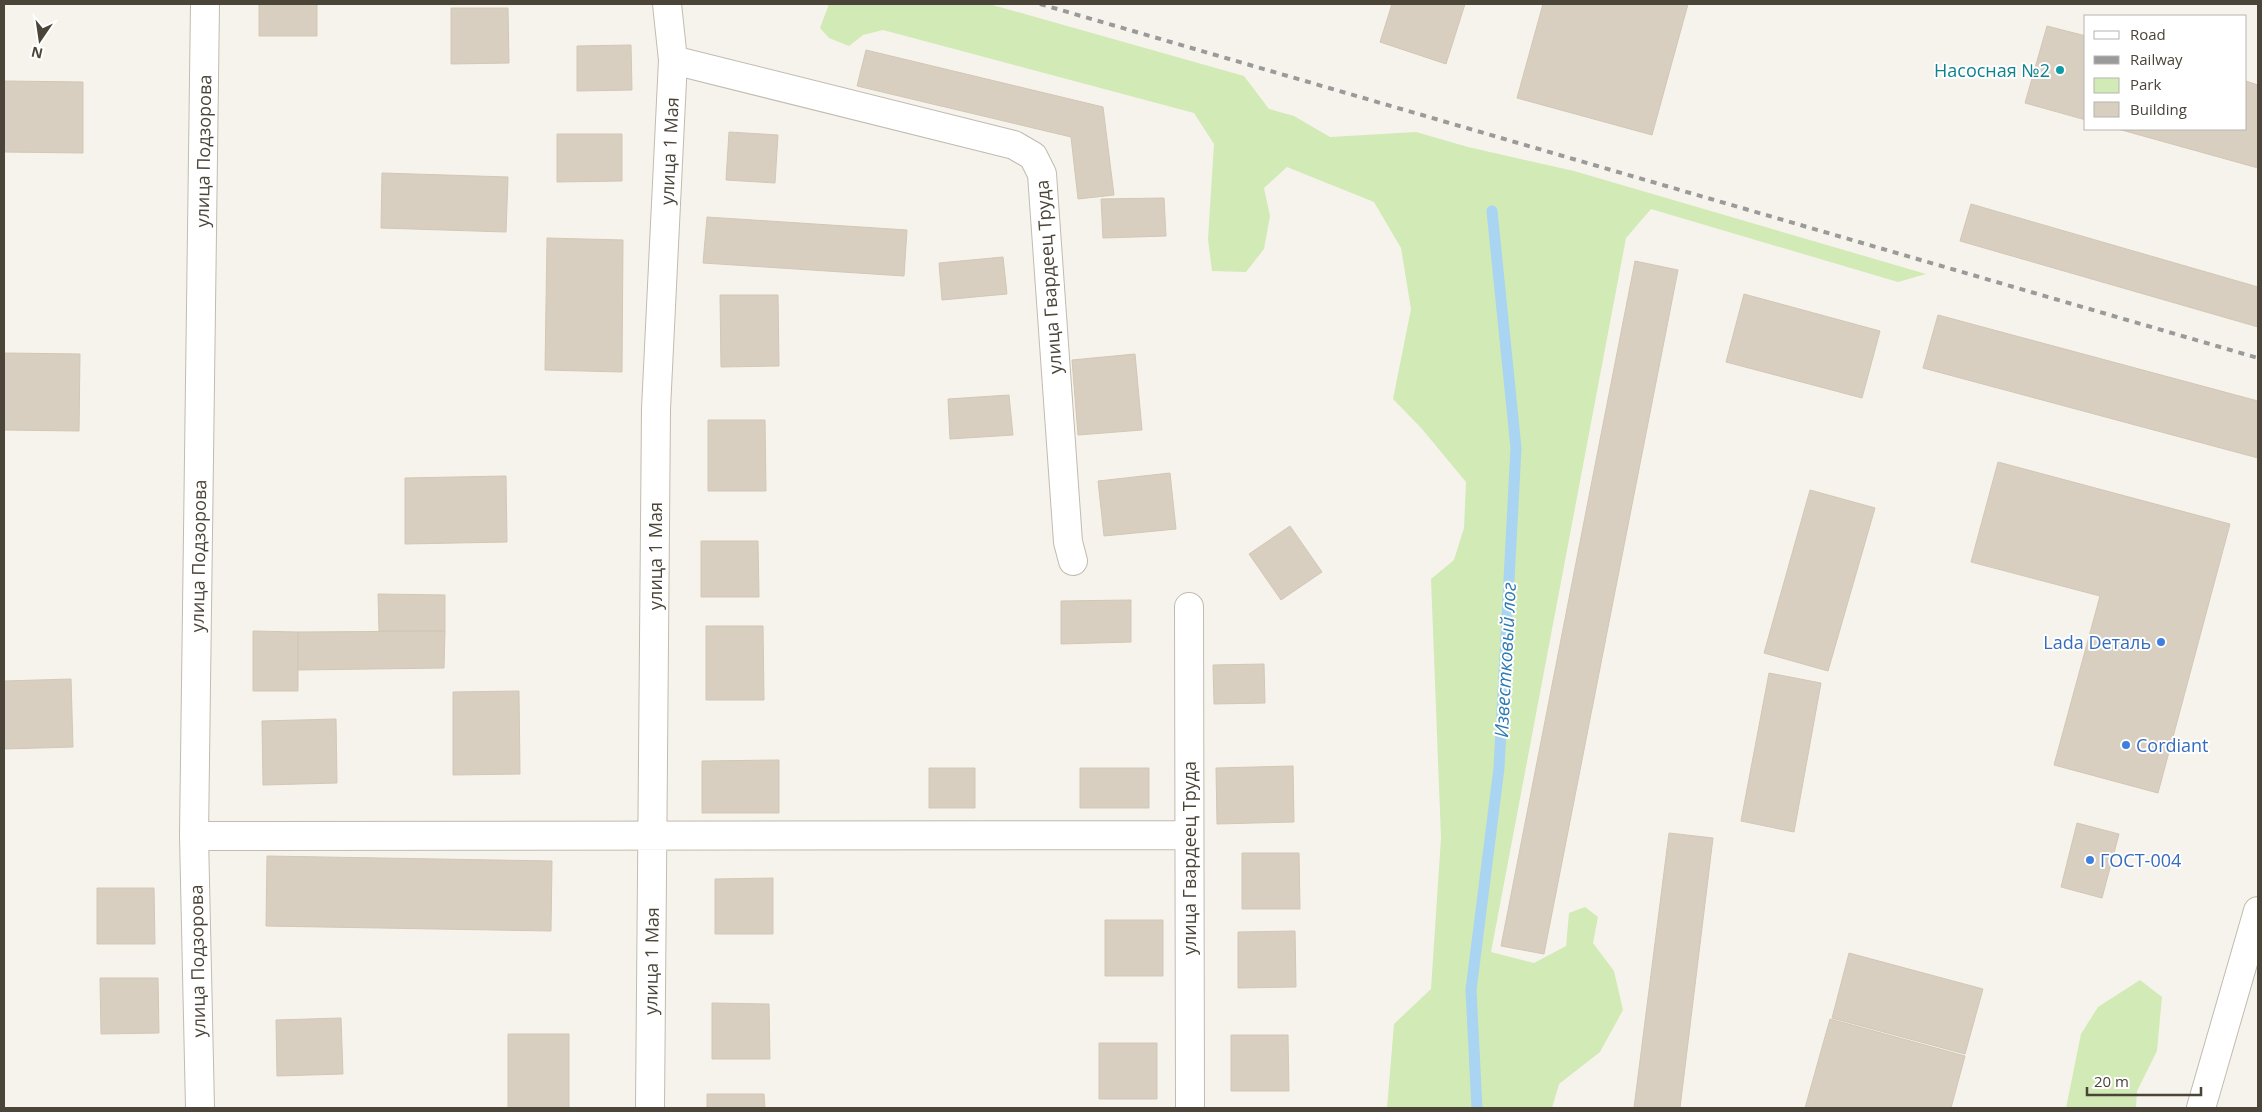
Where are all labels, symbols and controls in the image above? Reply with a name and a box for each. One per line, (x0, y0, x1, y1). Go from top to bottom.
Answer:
north arrow (15, 15, 65, 65)
legend (2084, 15, 2247, 130)
text: Road (2130, 24, 2166, 44)
text: N (29, 43, 45, 64)
text: Railway (2130, 49, 2183, 69)
place label: Насосная №2 (1934, 58, 2050, 82)
marker: Насосная №2 (2054, 64, 2066, 76)
street label: улица Подзорова (190, 74, 216, 228)
text: Park (2130, 74, 2161, 94)
street label: улица 1 Мая (654, 97, 684, 205)
text: Building (2130, 99, 2187, 119)
street label: улица Гвардеец Труда (1029, 179, 1067, 375)
street label: улица Подзорова (185, 479, 211, 633)
street label: улица 1 Мая (643, 502, 667, 610)
water label: Известковый лог (1488, 581, 1522, 738)
place label: Lada Dеталь (2043, 630, 2151, 654)
marker: Lada Dеталь (2155, 636, 2167, 648)
place label: Cordiant (2136, 733, 2209, 757)
marker: Cordiant (2120, 739, 2132, 751)
street label: улица Гвардеец Труда (1177, 761, 1201, 955)
place label: ГОСТ-004 (2100, 848, 2181, 872)
marker: ГОСТ-004 (2084, 854, 2096, 866)
street label: улица Подзорова (184, 884, 210, 1038)
street label: улица 1 Мая (638, 907, 664, 1015)
scale bar (2087, 1064, 2201, 1096)
text: 20 m (2094, 1071, 2129, 1091)

